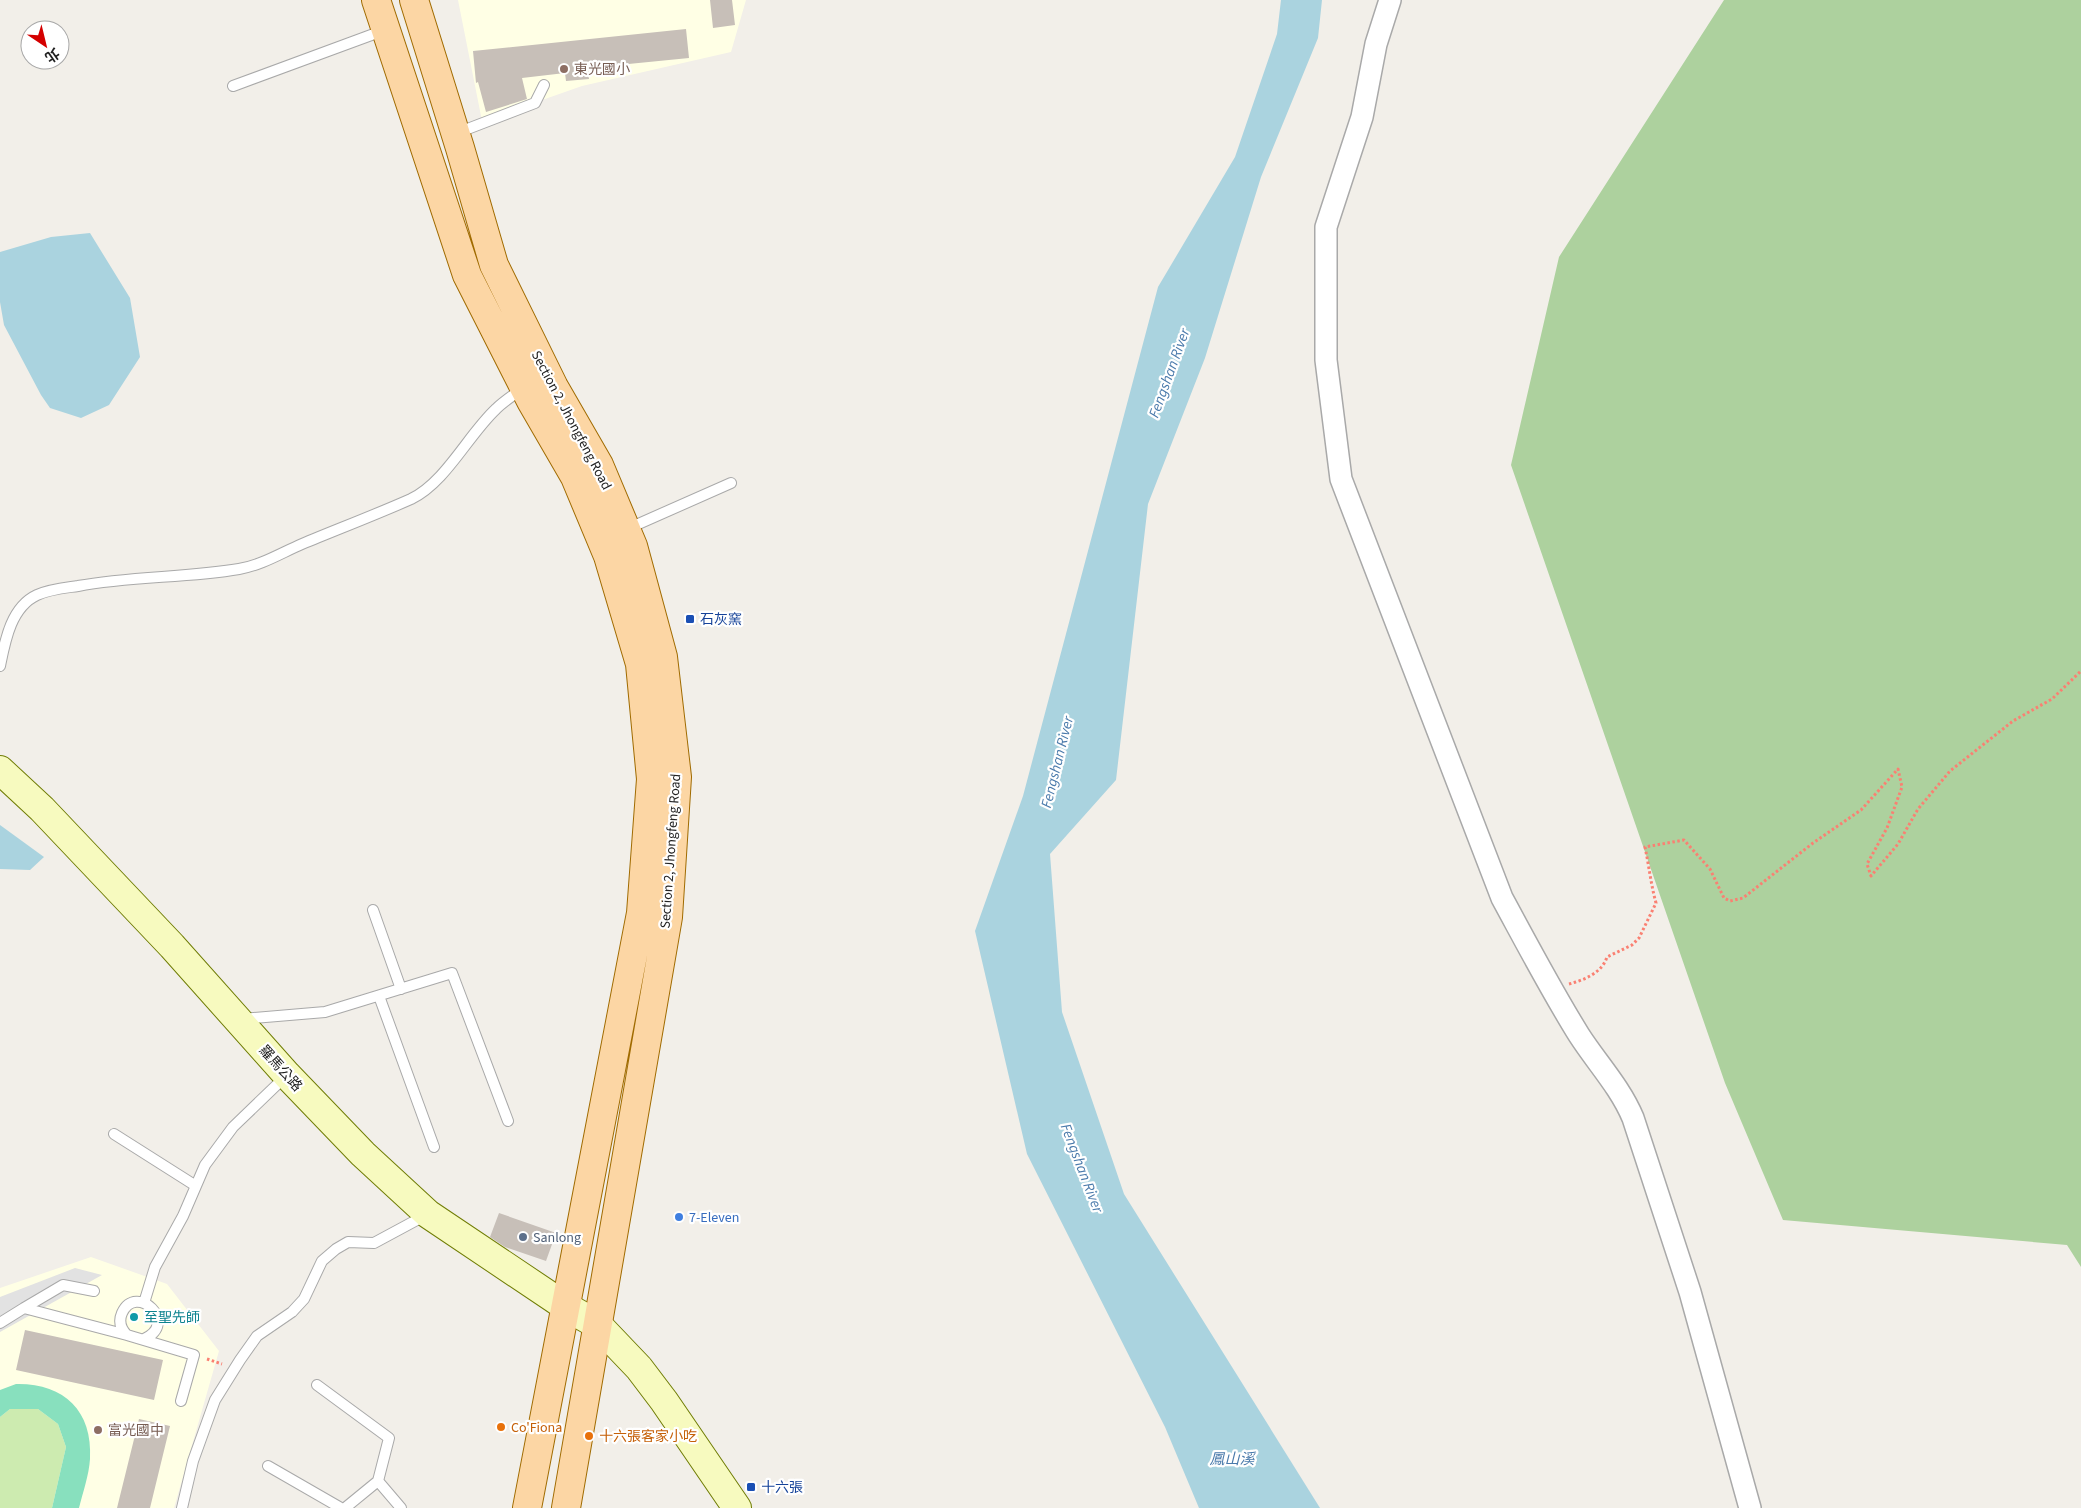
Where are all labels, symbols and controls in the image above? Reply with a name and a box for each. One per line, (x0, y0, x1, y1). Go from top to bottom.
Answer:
north arrow (20, 20, 70, 70)
text: 北 (40, 43, 63, 67)
place label: 東光國小 (574, 60, 630, 80)
marker: 東光國小 (558, 63, 570, 75)
water label: Fengshan River (1144, 325, 1196, 421)
street label: Section 2, Jhongfeng Road (526, 347, 616, 494)
place label: 石灰窯 (700, 610, 742, 630)
marker: 石灰窯 (684, 613, 696, 625)
water label: Fengshan River (1036, 713, 1079, 810)
street label: Section 2, Jhongfeng Road (656, 773, 686, 929)
street label: 羅馬公路 (254, 1041, 306, 1096)
water label: Fengshan River (1055, 1121, 1108, 1216)
place label: 7-Eleven (689, 1208, 739, 1228)
marker: 7-Eleven (673, 1211, 685, 1223)
place label: Sanlong (533, 1228, 581, 1248)
marker: Sanlong (517, 1231, 529, 1243)
place label: 至聖先師 (144, 1308, 200, 1328)
marker: 至聖先師 (128, 1311, 140, 1323)
place label: Co'Fiona (511, 1418, 562, 1438)
place label: 富光國中 (108, 1421, 164, 1441)
marker: Co'Fiona (495, 1421, 507, 1433)
marker: 富光國中 (92, 1424, 104, 1436)
place label: 十六張客家小吃 (599, 1427, 697, 1447)
marker: 十六張客家小吃 (583, 1430, 595, 1442)
water label: 鳳山溪 (1209, 1449, 1256, 1470)
place label: 十六張 (761, 1478, 803, 1498)
marker: 十六張 (745, 1481, 757, 1493)

